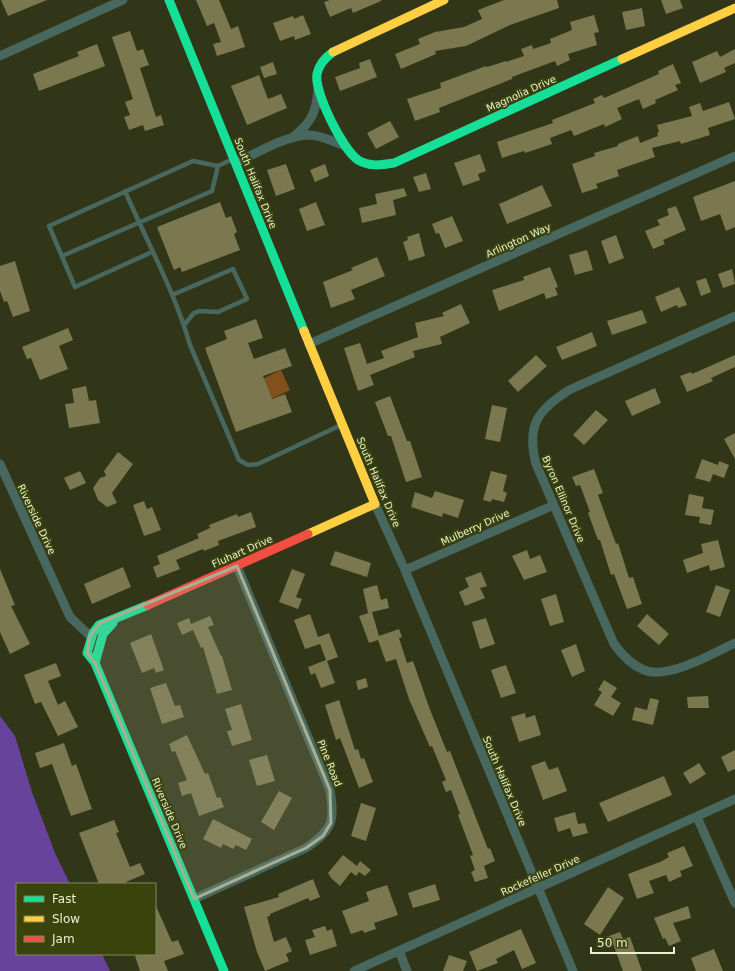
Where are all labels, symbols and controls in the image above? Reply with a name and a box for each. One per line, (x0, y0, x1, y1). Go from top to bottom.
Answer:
street label: Magnolia Drive (485, 73, 558, 114)
street label: South Halifax Drive (232, 136, 279, 230)
street label: Arlington Way (484, 221, 553, 260)
street label: South Halifax Drive (355, 435, 403, 529)
street label: Byron Ellinor Drive (540, 454, 587, 544)
street label: Riverside Drive (15, 482, 58, 556)
street label: Mulberry Drive (439, 507, 511, 548)
street label: Fluhart Drive (210, 533, 274, 570)
street label: South Halifax Drive (481, 734, 529, 828)
street label: Pine Road (315, 738, 344, 788)
street label: Riverside Drive (150, 776, 189, 850)
street label: Rockefeller Drive (499, 853, 581, 898)
legend (16, 883, 156, 955)
text: Fast (52, 892, 76, 906)
text: Slow (52, 912, 80, 926)
scale bar (591, 929, 674, 955)
text: Jam (51, 932, 75, 946)
text: 50 m (597, 936, 628, 950)

